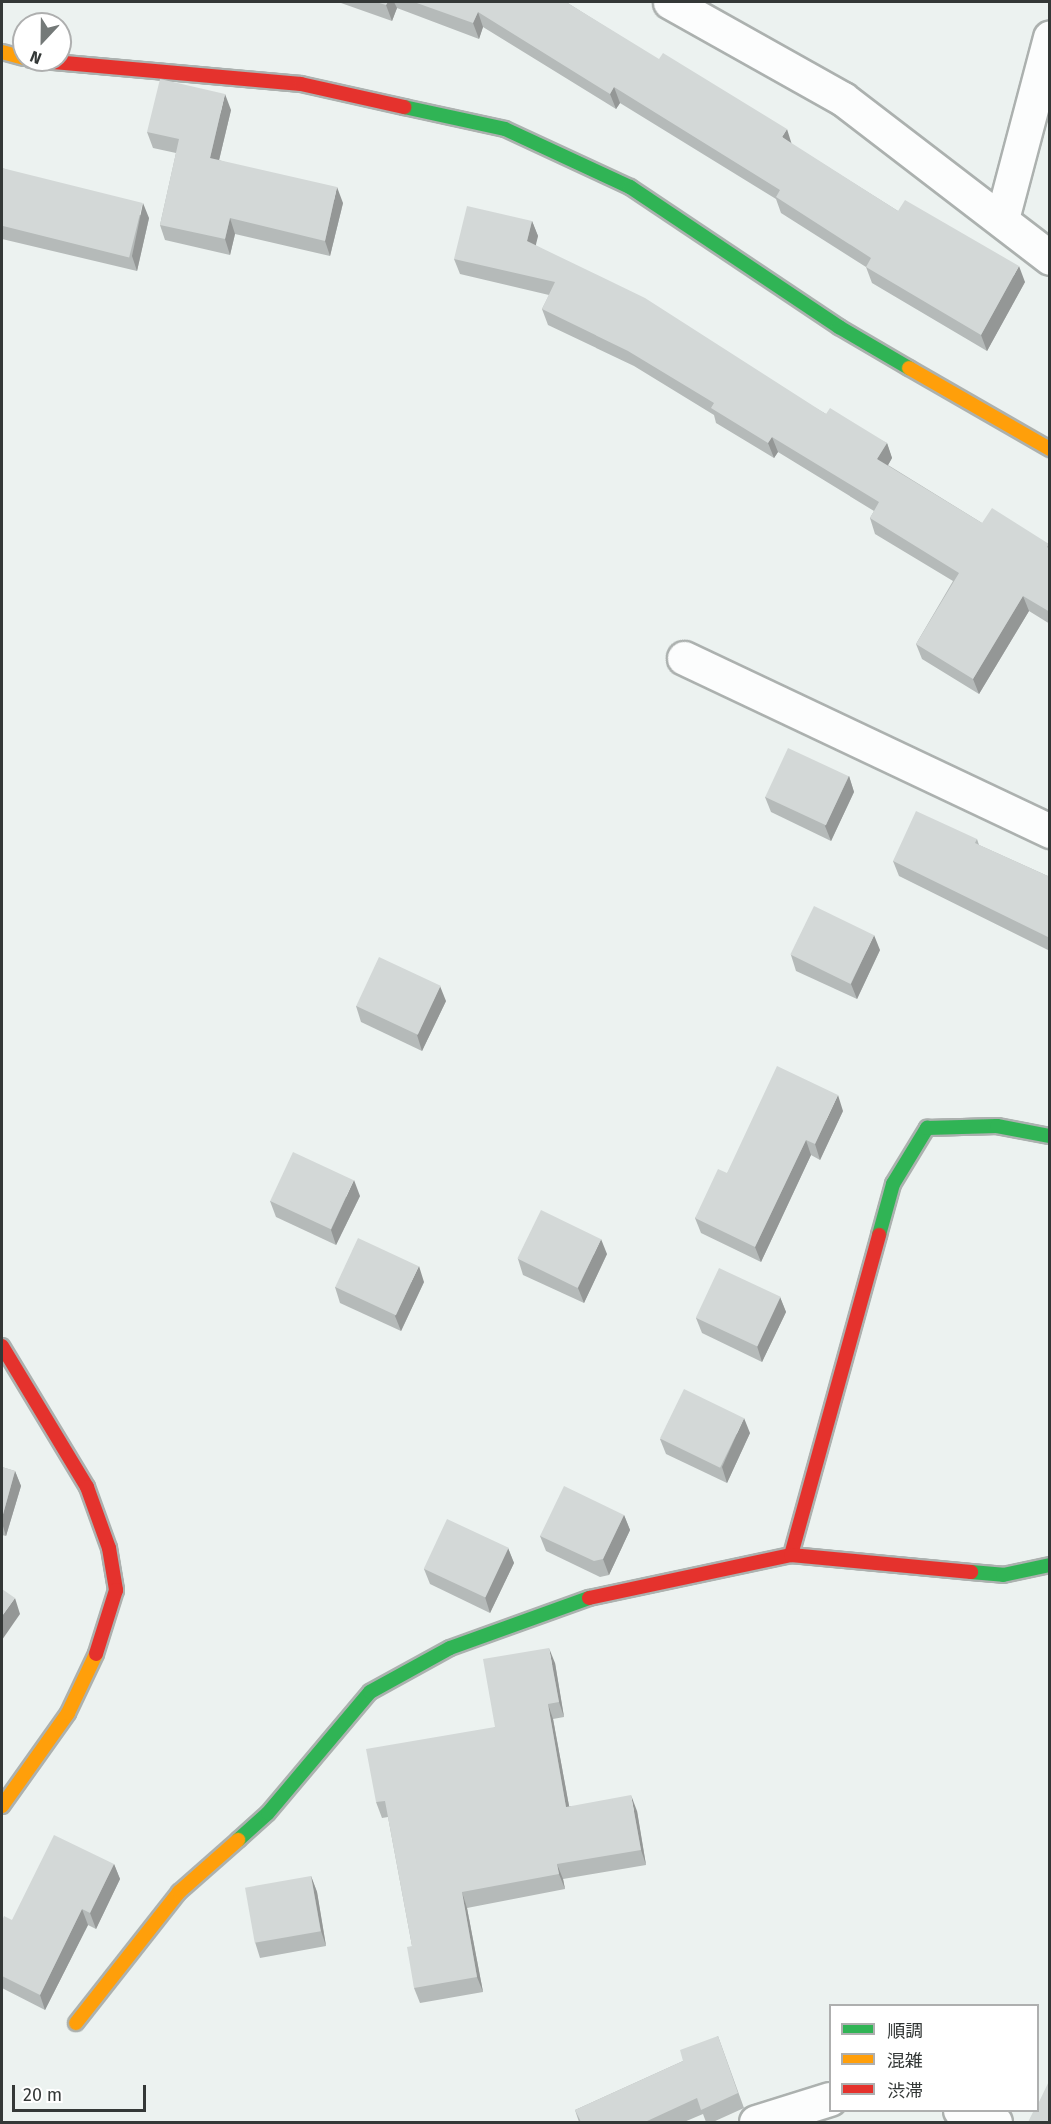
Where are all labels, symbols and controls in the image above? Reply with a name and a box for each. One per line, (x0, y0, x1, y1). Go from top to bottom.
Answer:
north arrow (12, 12, 72, 72)
text: N (27, 47, 44, 68)
legend (829, 2004, 1039, 2112)
text: 順調 (887, 2020, 923, 2042)
text: 混雑 (887, 2050, 923, 2072)
scale bar (15, 2073, 148, 2111)
text: 渋滞 (887, 2080, 923, 2102)
text: 20 m (23, 2084, 62, 2106)

